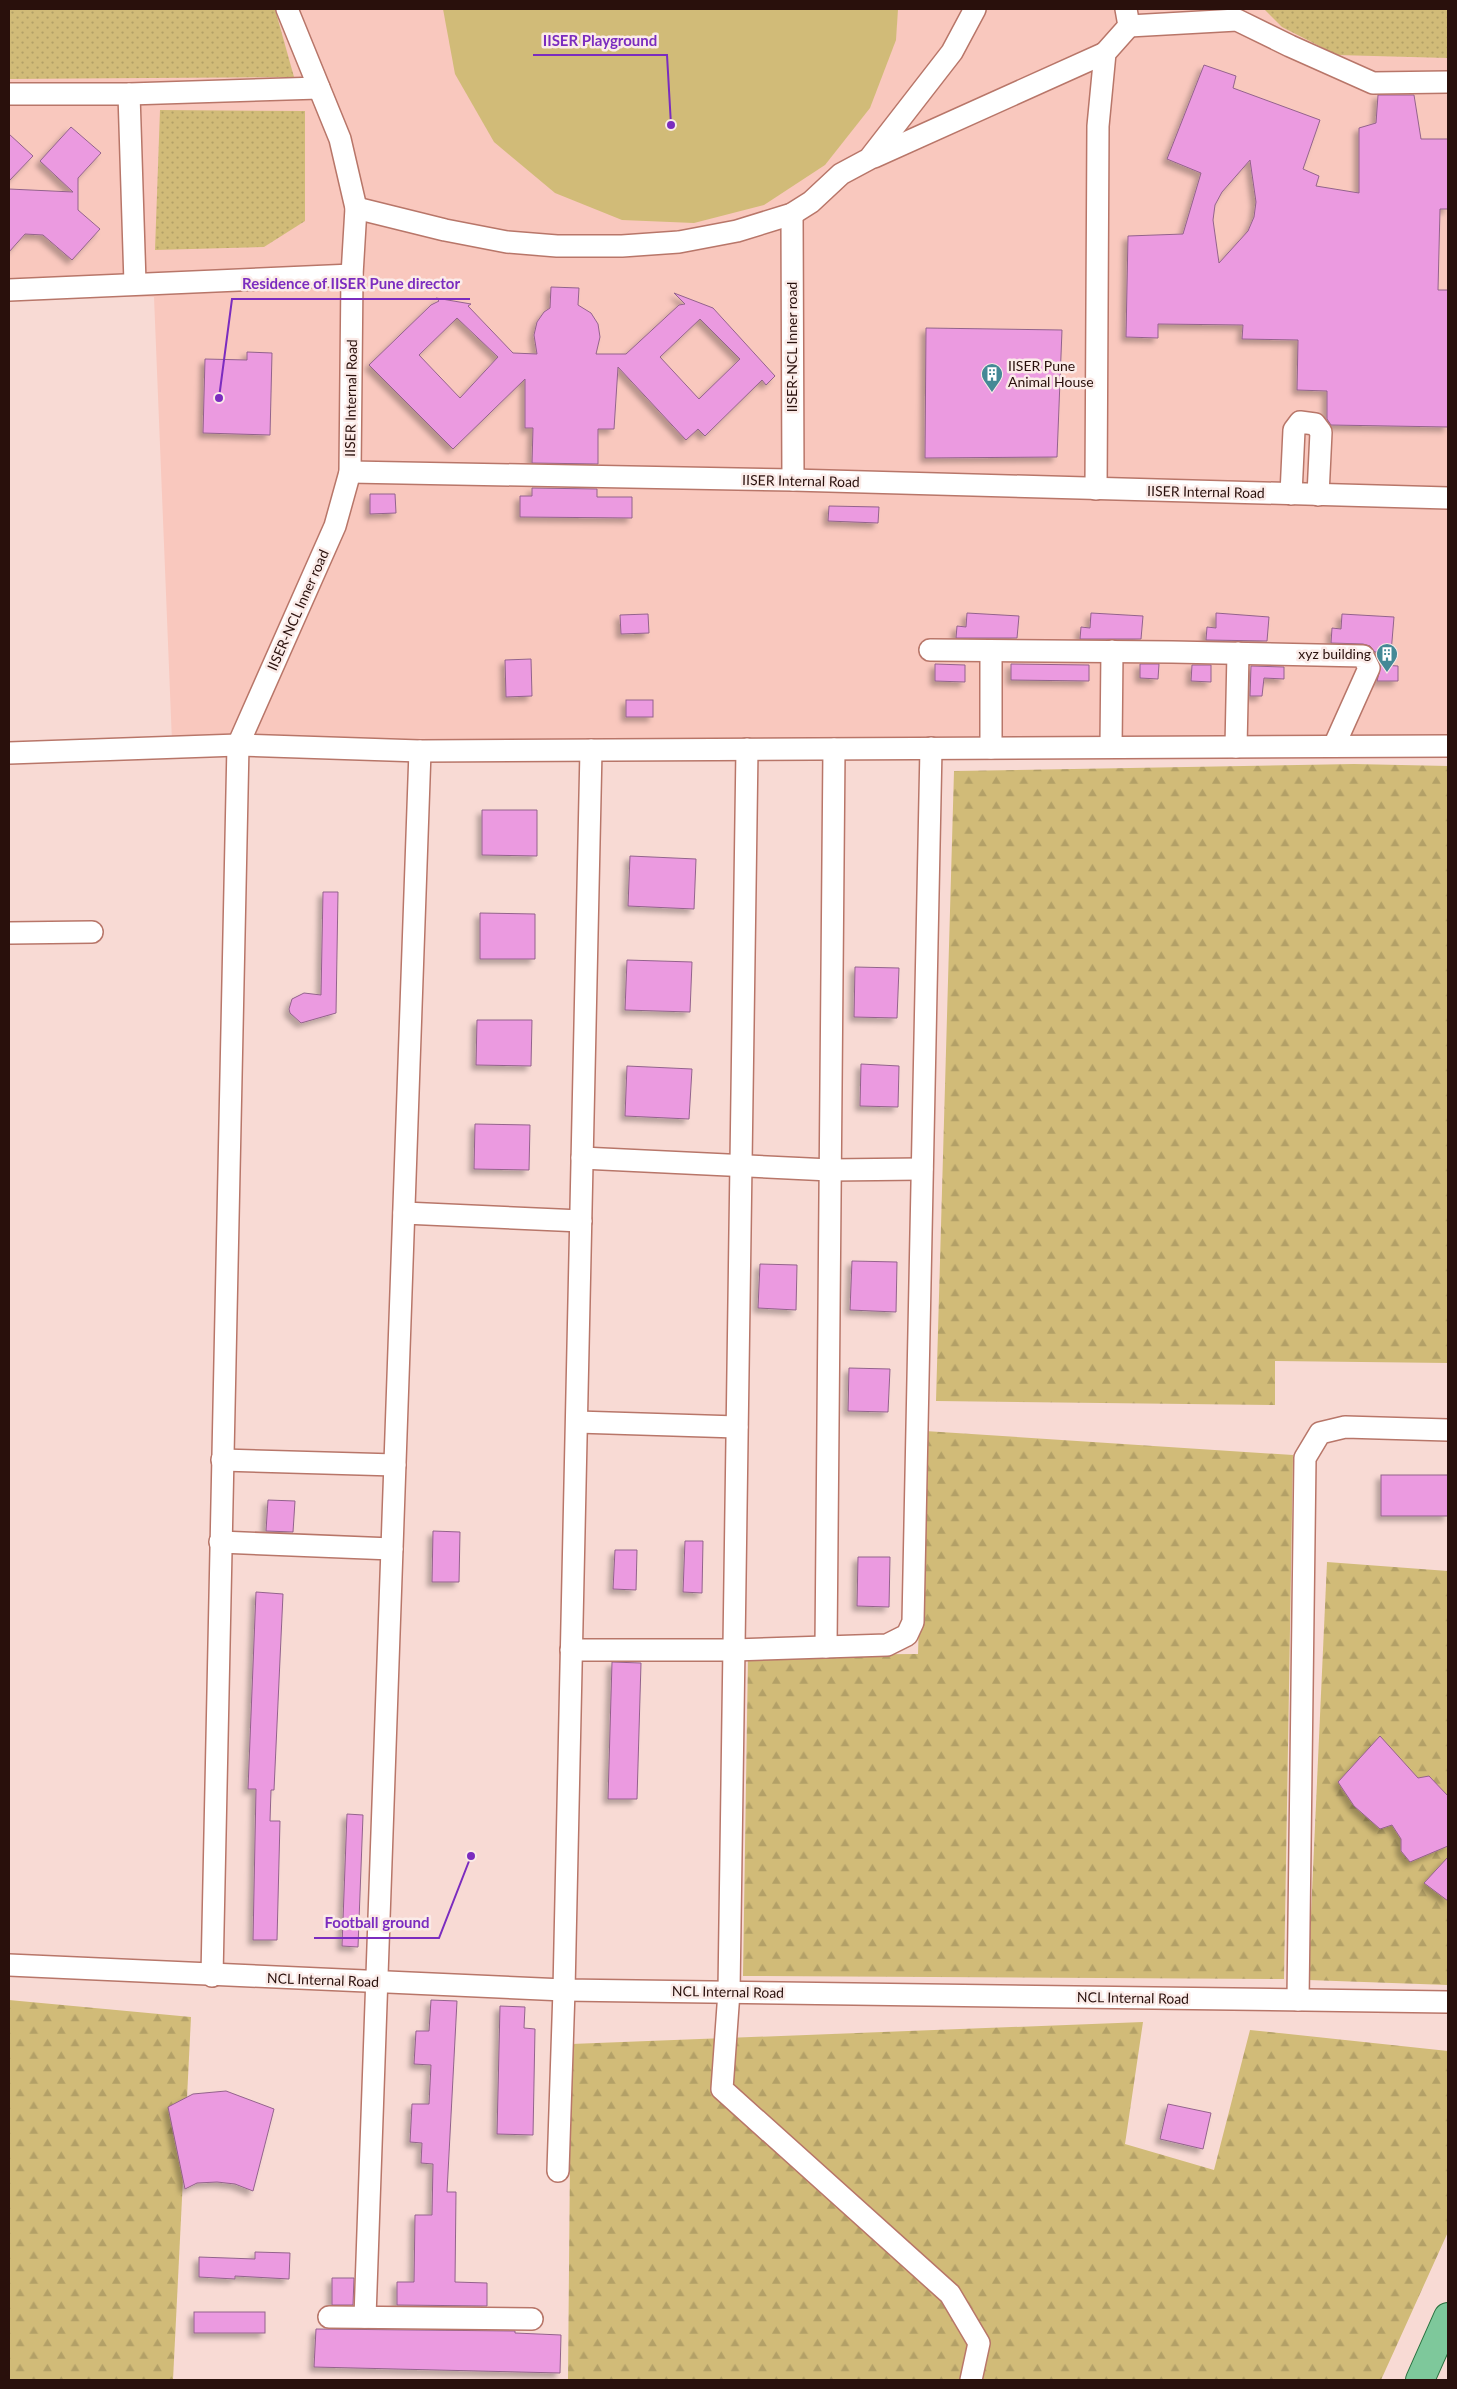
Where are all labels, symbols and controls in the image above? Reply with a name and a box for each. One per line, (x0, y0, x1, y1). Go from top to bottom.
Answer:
callout: IISER Playground (533, 25, 667, 55)
text: IISER Playground (543, 31, 657, 49)
callout: Residence of IISER Pune director (232, 269, 470, 299)
text: Residence of IISER Pune director (242, 274, 460, 292)
street label: IISER-NCL Inner road (783, 282, 800, 412)
street label: IISER Internal Road (341, 339, 360, 457)
place label: IISER Pune Animal House (1008, 357, 1094, 390)
building icon: IISER Pune Animal House (980, 362, 1004, 393)
street label: IISER Internal Road (742, 471, 860, 490)
street label: IISER Internal Road (1147, 482, 1265, 501)
street label: IISER-NCL Inner road (263, 547, 332, 673)
building icon: xyz building (1375, 642, 1399, 673)
place label: xyz building (1298, 645, 1371, 662)
callout: Football ground (314, 1908, 439, 1938)
text: Football ground (324, 1913, 430, 1931)
street label: NCL Internal Road (267, 1969, 379, 1990)
street label: NCL Internal Road (672, 1982, 784, 2001)
street label: NCL Internal Road (1077, 1988, 1189, 2007)

